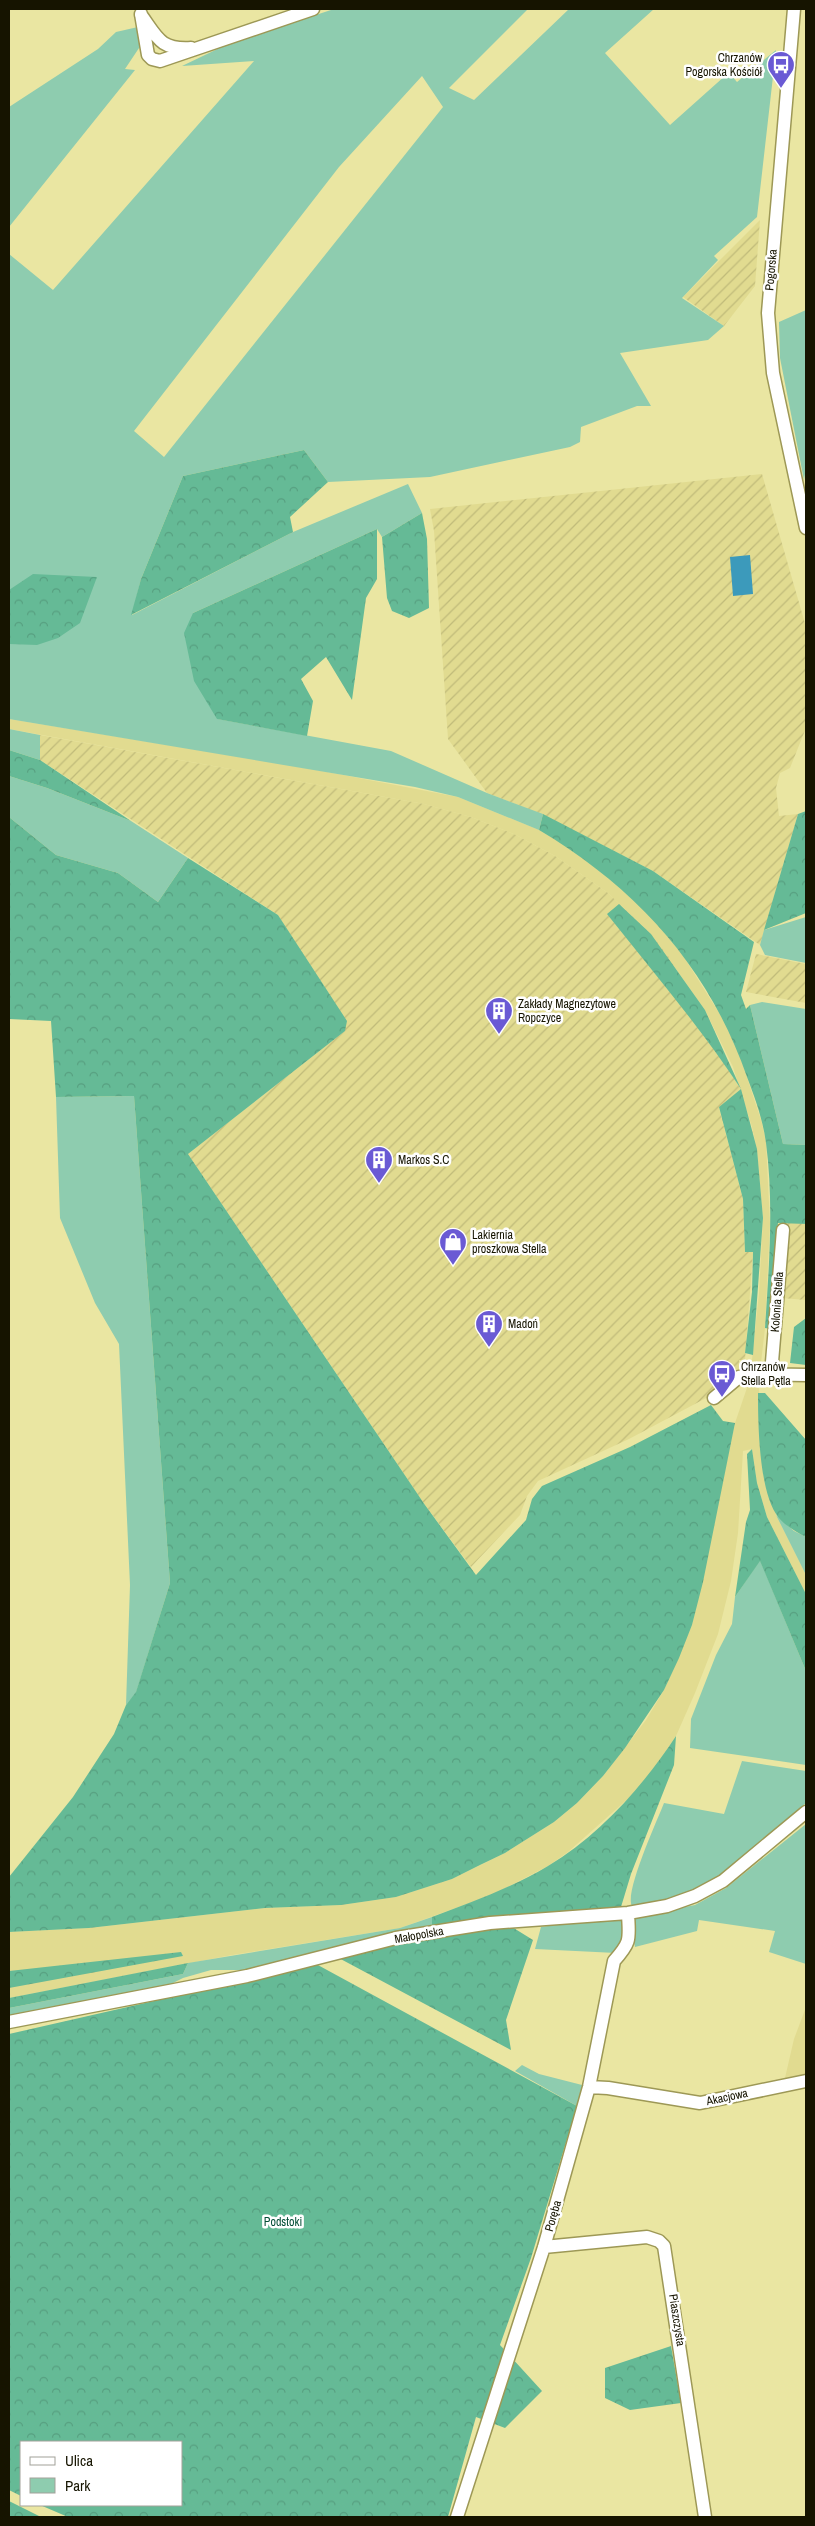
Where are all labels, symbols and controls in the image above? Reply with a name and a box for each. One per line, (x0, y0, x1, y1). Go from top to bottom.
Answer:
place label: Chrzanów Pogorska Kościół (685, 50, 763, 80)
bus stop icon: Chrzanów Pogorska Kościół (766, 50, 796, 89)
street label: Pogorska (761, 248, 781, 291)
building icon: Zakłady Magnezytowe Ropczyce (484, 996, 514, 1035)
place label: Zakłady Magnezytowe Ropczyce (518, 996, 616, 1026)
building icon: Markos S.C (364, 1145, 394, 1184)
place label: Markos S.C (398, 1152, 449, 1168)
shop icon: Lakiernia proszkowa Stella (438, 1227, 468, 1266)
place label: Lakiernia proszkowa Stella (472, 1227, 547, 1257)
street label: Kolonia Stella (767, 1271, 787, 1333)
building icon: Madoń (474, 1309, 504, 1348)
place label: Madoń (508, 1316, 538, 1332)
bus stop icon: Chrzanów Stella Pętla (707, 1359, 737, 1398)
place label: Chrzanów Stella Pętla (741, 1359, 791, 1389)
street label: Małopolska (393, 1923, 445, 1947)
street label: Akacjowa (704, 2085, 750, 2109)
street label: Poręba (541, 2198, 565, 2233)
park label: Podstoki (264, 2214, 302, 2230)
street label: Piaszczysta (665, 2293, 689, 2348)
legend (20, 2441, 182, 2506)
text: Ulica (65, 2450, 93, 2471)
text: Park (65, 2475, 91, 2496)

